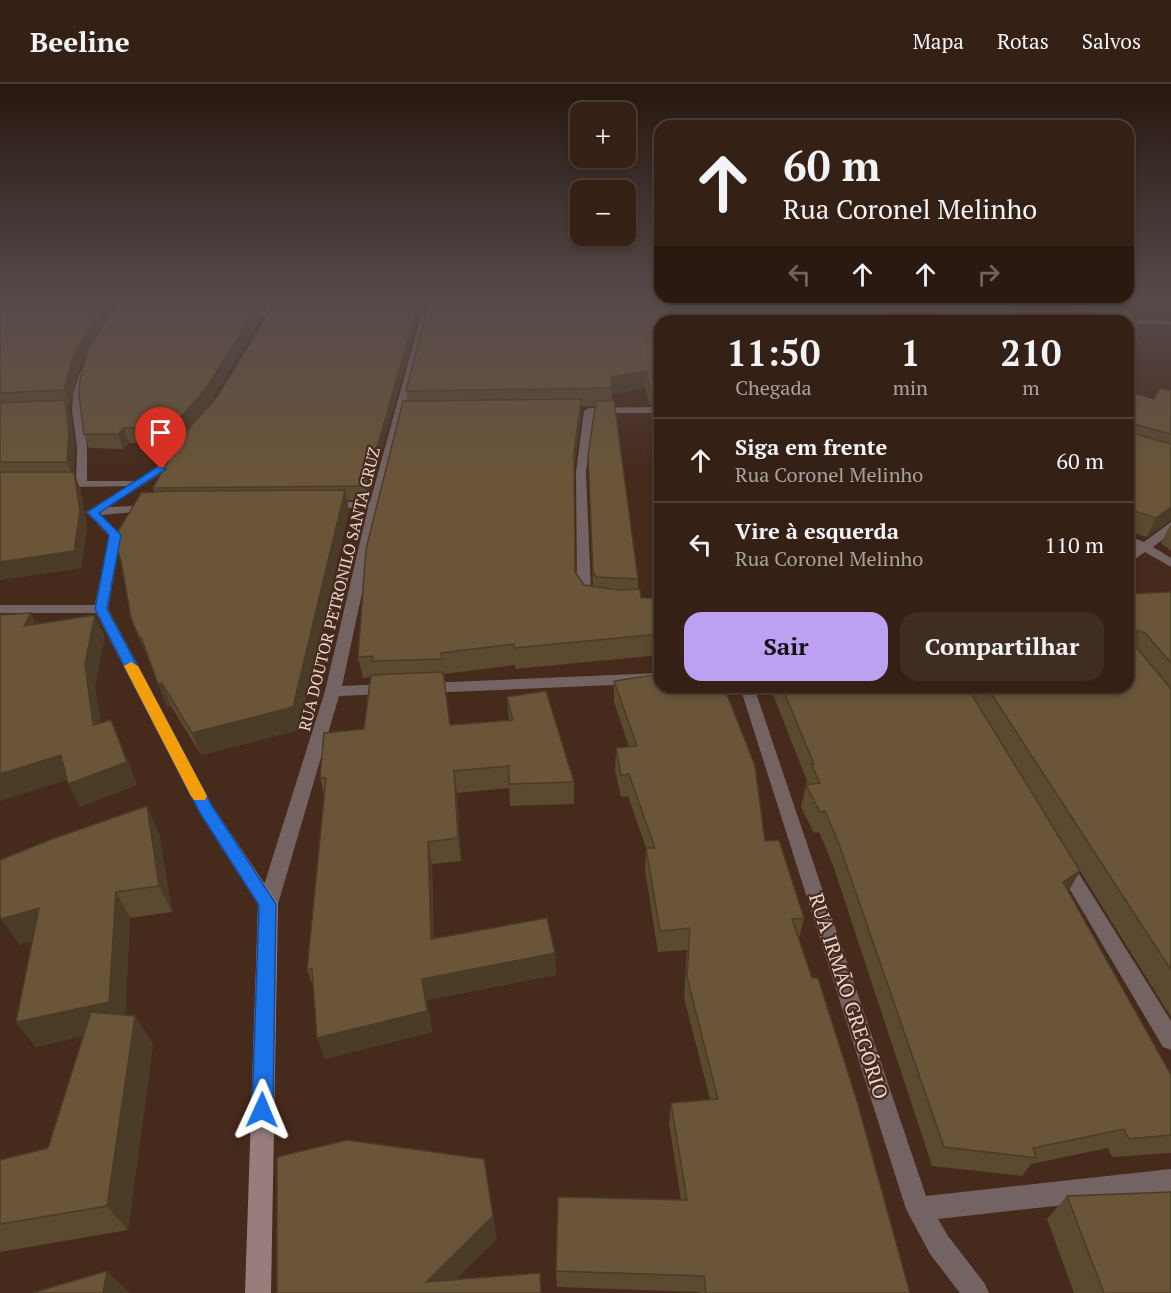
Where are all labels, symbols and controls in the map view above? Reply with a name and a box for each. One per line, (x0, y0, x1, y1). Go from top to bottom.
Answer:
text: Beeline (30, 23, 130, 60)
text: Mapa (913, 27, 964, 55)
text: Rotas (997, 27, 1049, 55)
text: Salvos (1082, 27, 1141, 55)
map controls (570, 102, 636, 246)
button: + (570, 102, 636, 168)
text: 60 m (783, 137, 881, 193)
icon: ahead (684, 144, 762, 222)
button: − (570, 180, 636, 246)
text: Rua Coronel Melinho (783, 191, 1037, 227)
icon: left (783, 258, 816, 291)
icon: ahead (846, 258, 879, 291)
icon: ahead (909, 258, 942, 291)
icon: right (972, 258, 1005, 291)
text: 11:50 (727, 329, 820, 376)
text: 1 (900, 329, 921, 376)
text: 210 (1000, 329, 1061, 376)
text: Chegada (735, 374, 812, 401)
text: min (893, 374, 928, 401)
text: m (1022, 374, 1040, 401)
pin (135, 407, 186, 469)
icon: arrive (144, 416, 177, 449)
text: Siga em frente (735, 432, 887, 461)
street label: RUA DOUTOR PETRONILO SANTA CRUZ (293, 444, 385, 733)
icon: ahead (684, 444, 717, 477)
text: 60 m (1056, 446, 1104, 475)
text: Rua Coronel Melinho (735, 461, 923, 488)
text: Vire à esquerda (735, 516, 899, 545)
icon: left (684, 528, 717, 561)
text: 110 m (1044, 530, 1104, 559)
text: Rua Coronel Melinho (735, 545, 923, 572)
button: Sair (684, 612, 888, 681)
button: Compartilhar (900, 612, 1104, 681)
street label: RUA IRMÃO GREGÓRIO (803, 890, 895, 1102)
position arrow (230, 1078, 294, 1142)

